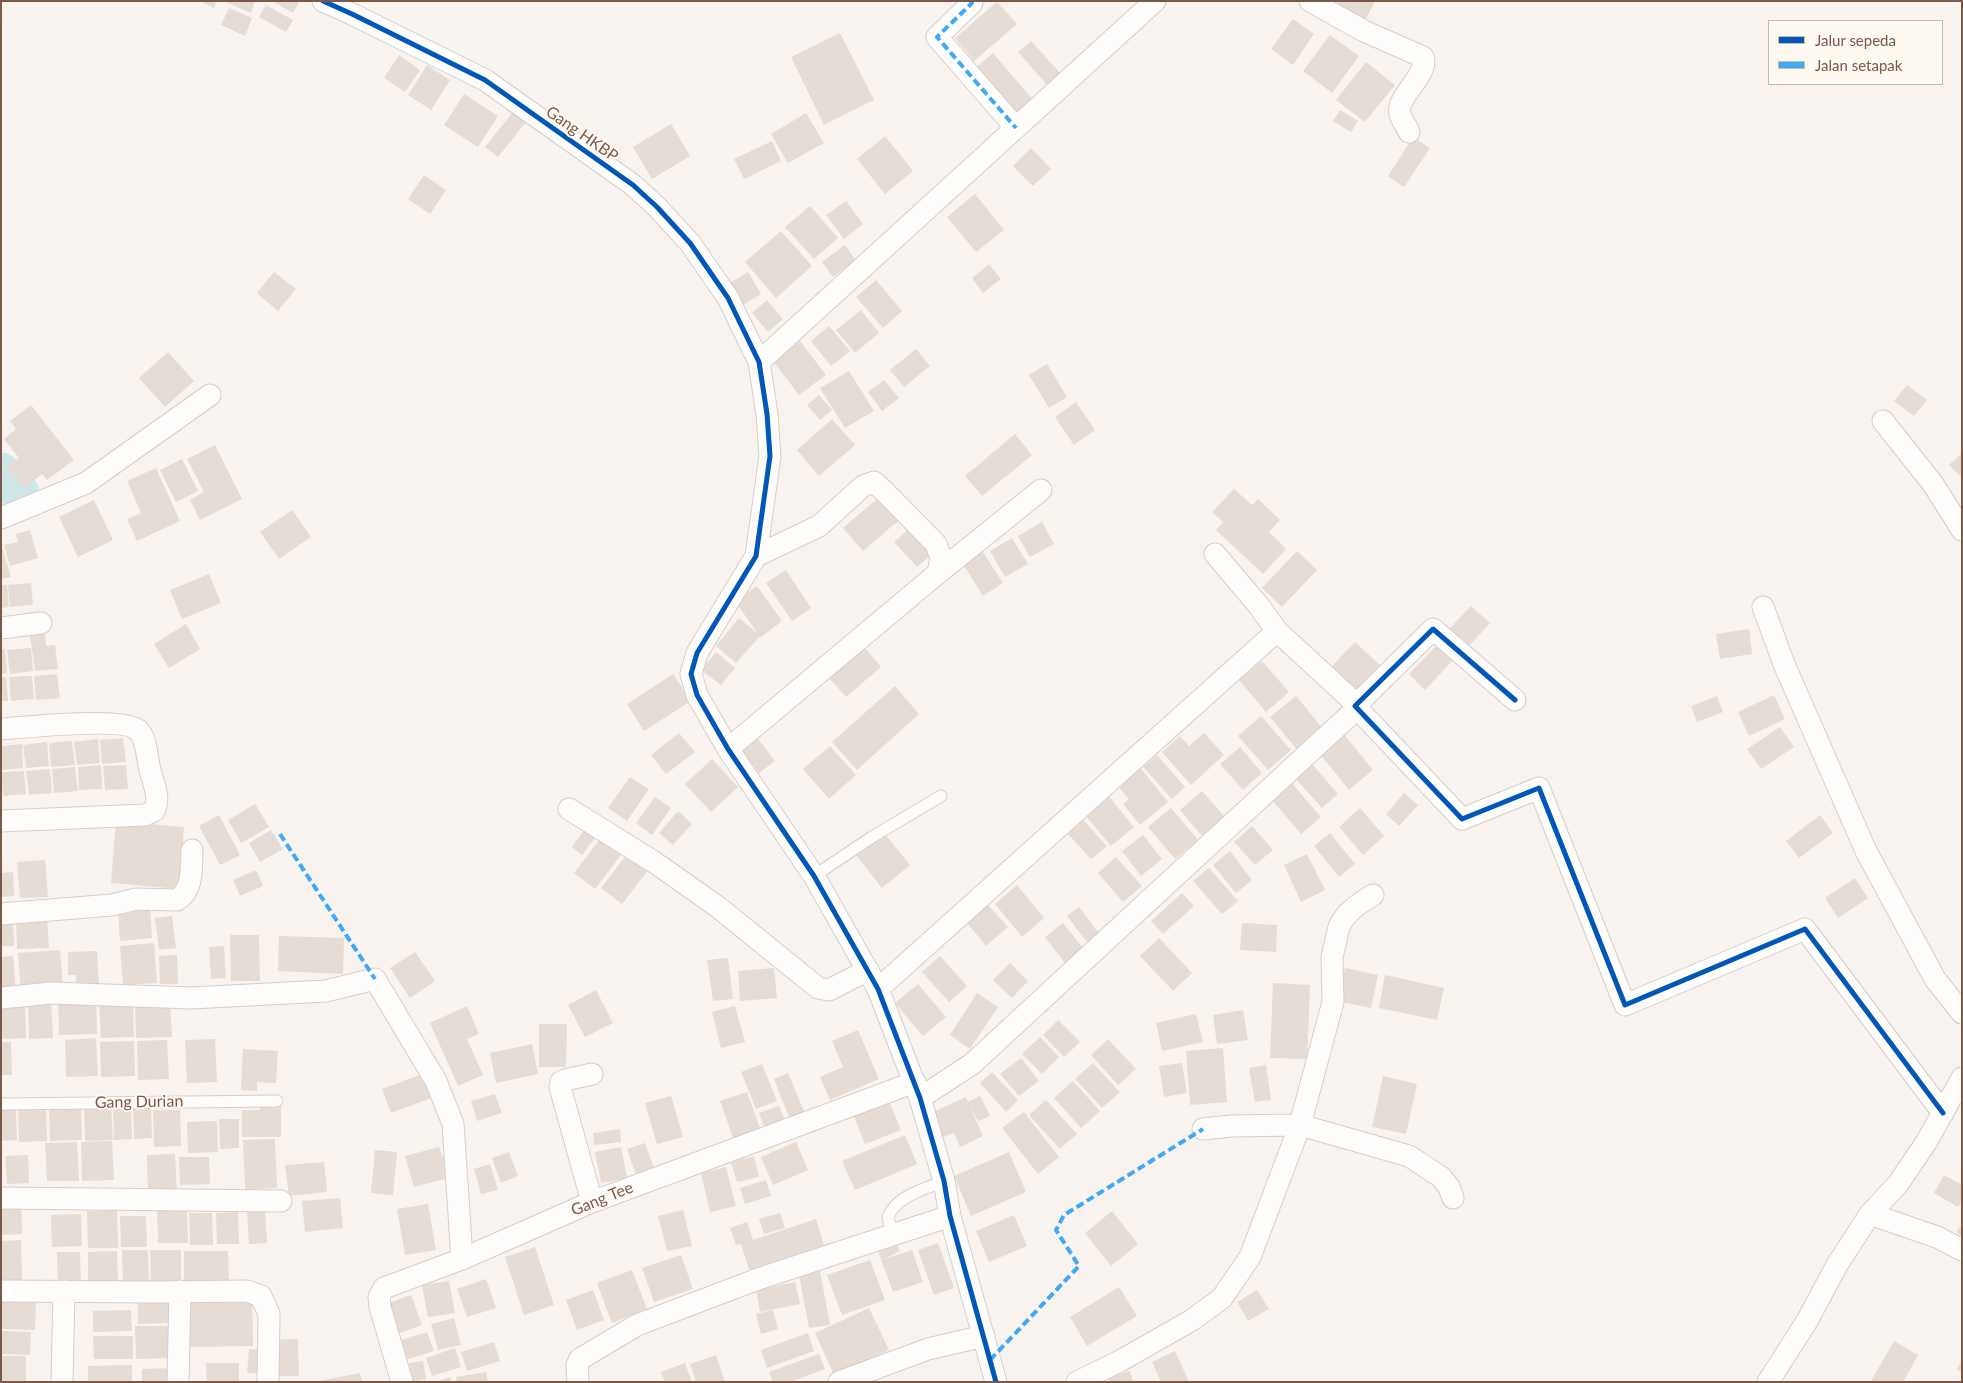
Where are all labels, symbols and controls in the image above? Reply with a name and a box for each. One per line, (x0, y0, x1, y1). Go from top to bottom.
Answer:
legend (1768, 20, 1943, 85)
text: Jalur sepeda (1815, 31, 1896, 49)
text: Jalan setapak (1815, 56, 1902, 74)
street label: Gang HKBP (542, 102, 622, 166)
street label: Gang Durian (95, 1092, 183, 1112)
street label: Gang Tee (568, 1178, 636, 1220)

